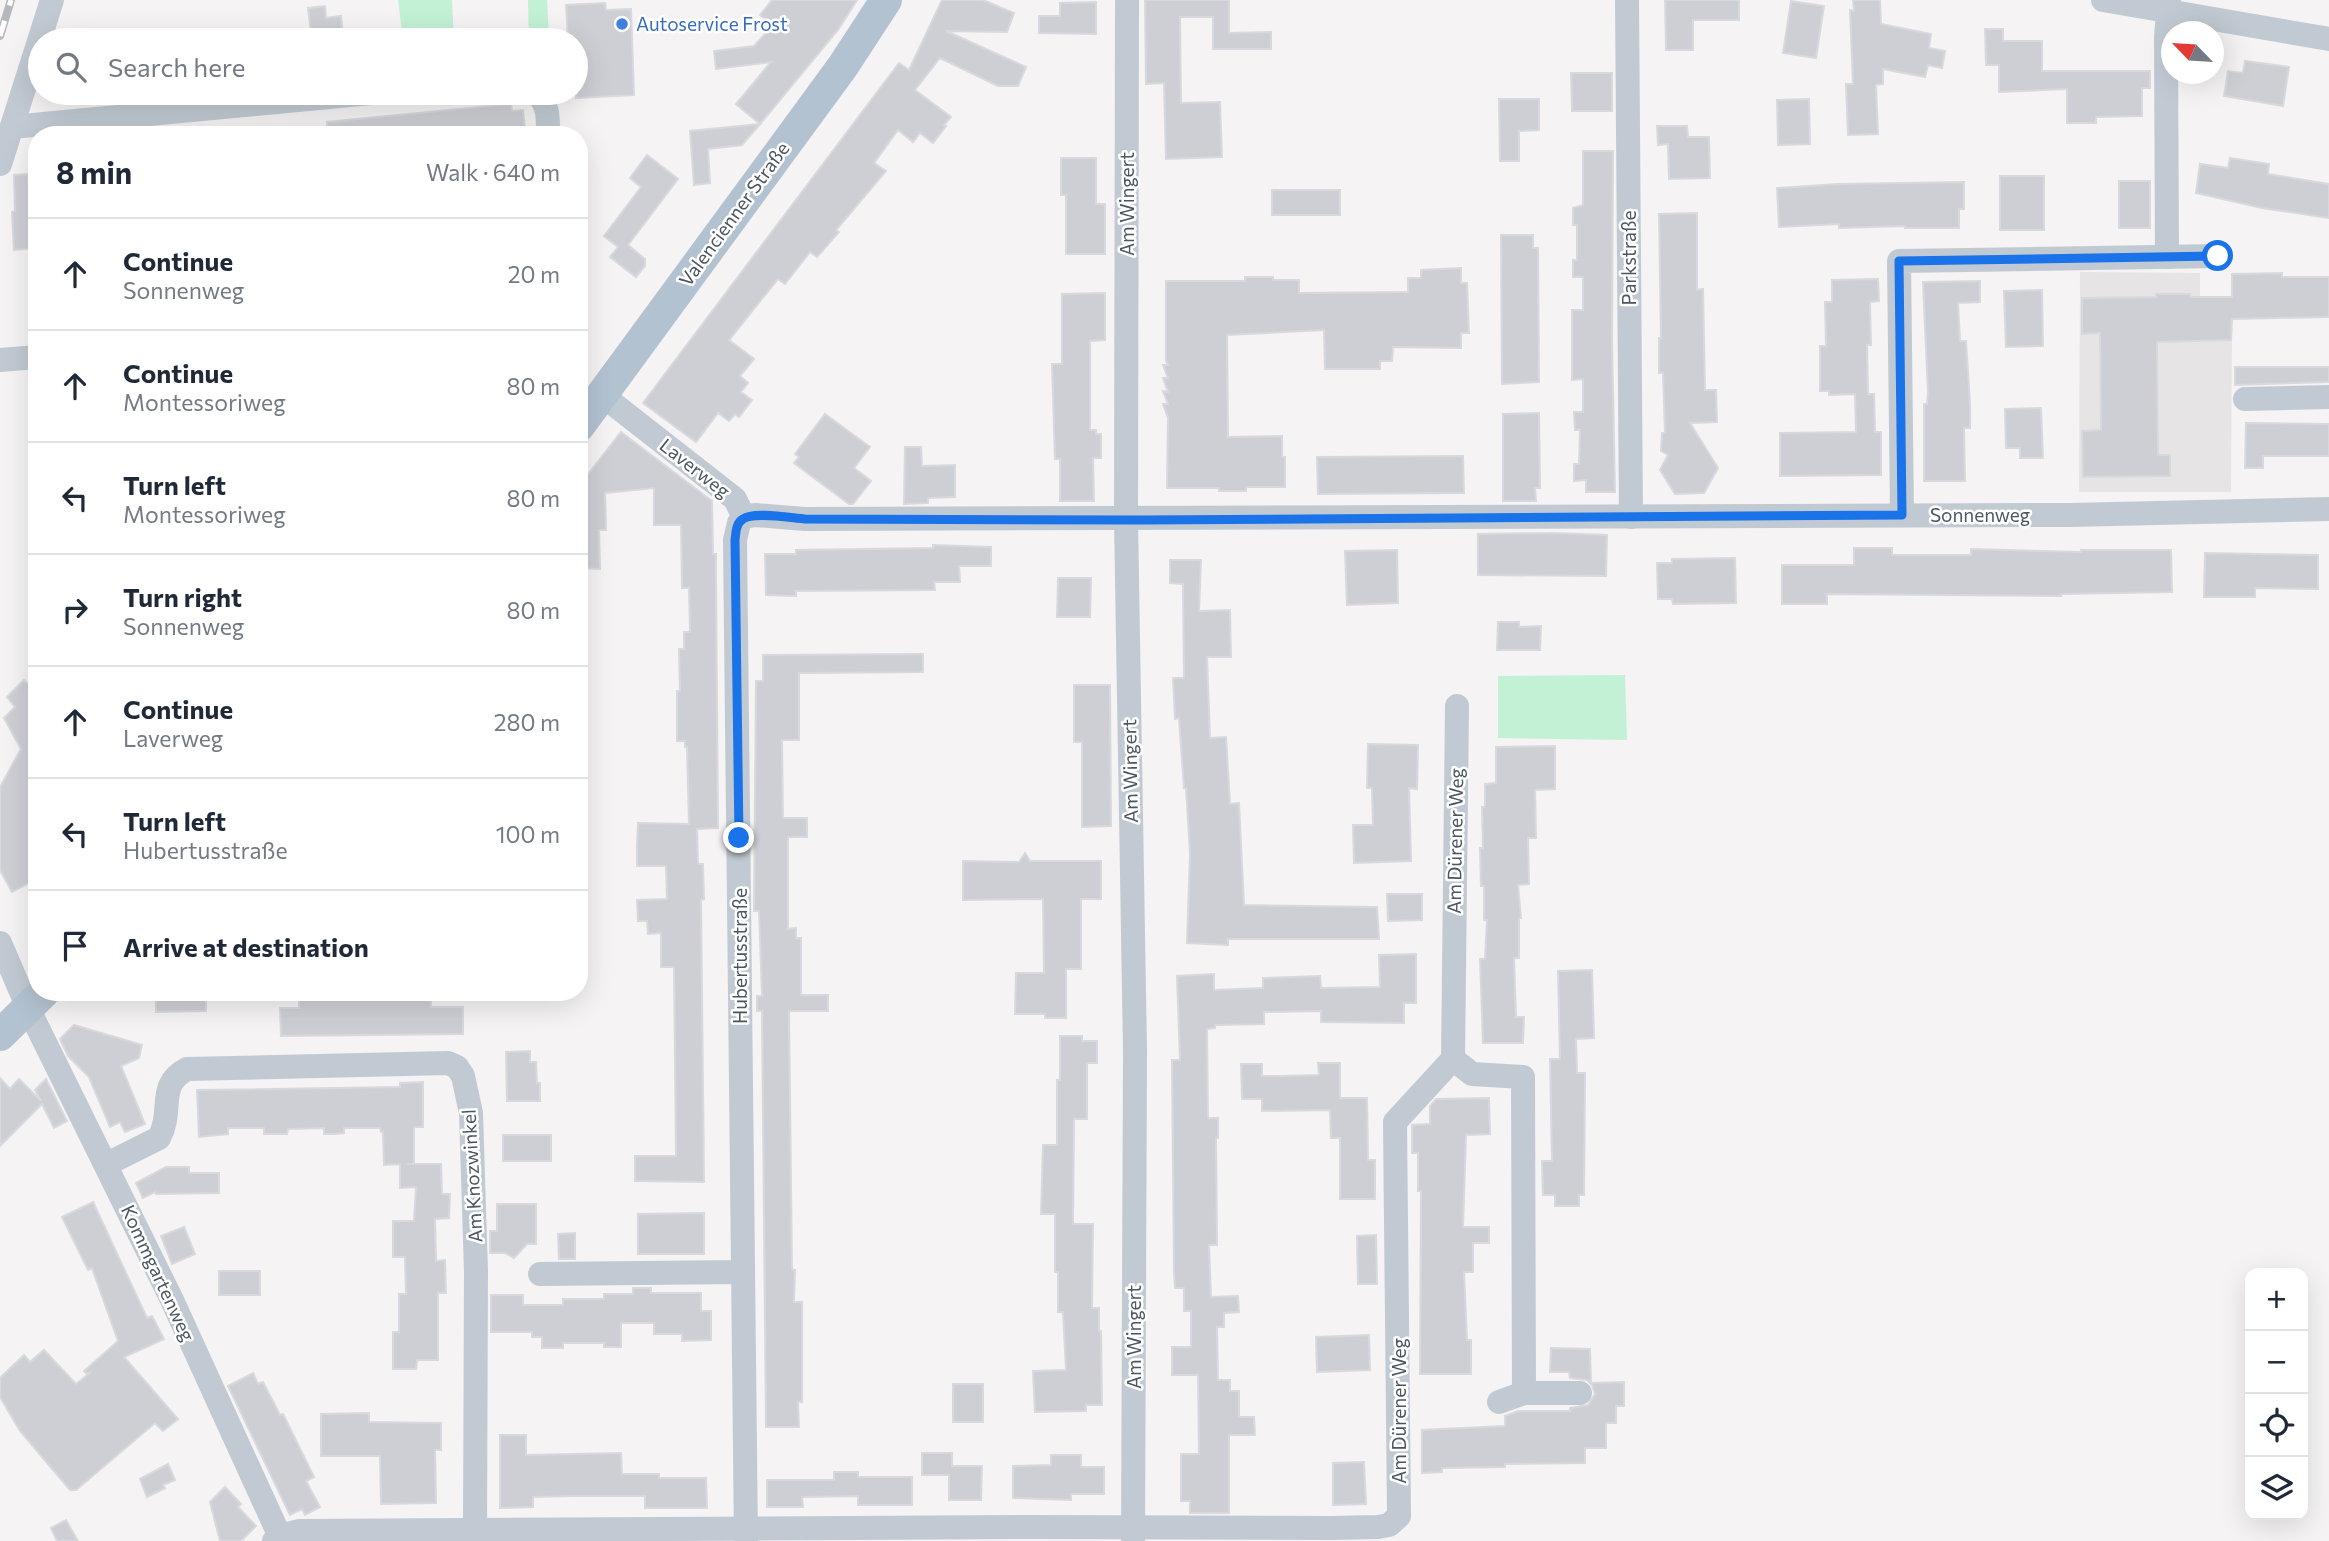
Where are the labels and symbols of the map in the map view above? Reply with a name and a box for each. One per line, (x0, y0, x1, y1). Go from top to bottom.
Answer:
place label: Autoservice Frost (636, 12, 788, 35)
marker: Autoservice Frost (614, 16, 630, 32)
north arrow (2161, 21, 2224, 84)
street label: Valencienner Straße (674, 137, 794, 290)
street label: Am Wingert (1115, 152, 1138, 256)
street label: Parkstraße (1617, 210, 1640, 306)
route start (2202, 240, 2233, 271)
street label: Laverweg (656, 433, 735, 502)
street label: Sonnenweg (1930, 503, 2030, 526)
street label: Am Wingert (1117, 719, 1142, 823)
street label: Am Dürener Weg (1442, 768, 1467, 914)
route end (723, 822, 754, 853)
street label: Hubertusstraße (728, 888, 751, 1024)
street label: Am Knozwinkel (457, 1109, 486, 1243)
street label: Kommgartenweg (117, 1201, 200, 1345)
street label: Am Wingert (1122, 1285, 1145, 1389)
street label: Am Dürener Weg (1387, 1338, 1410, 1484)

